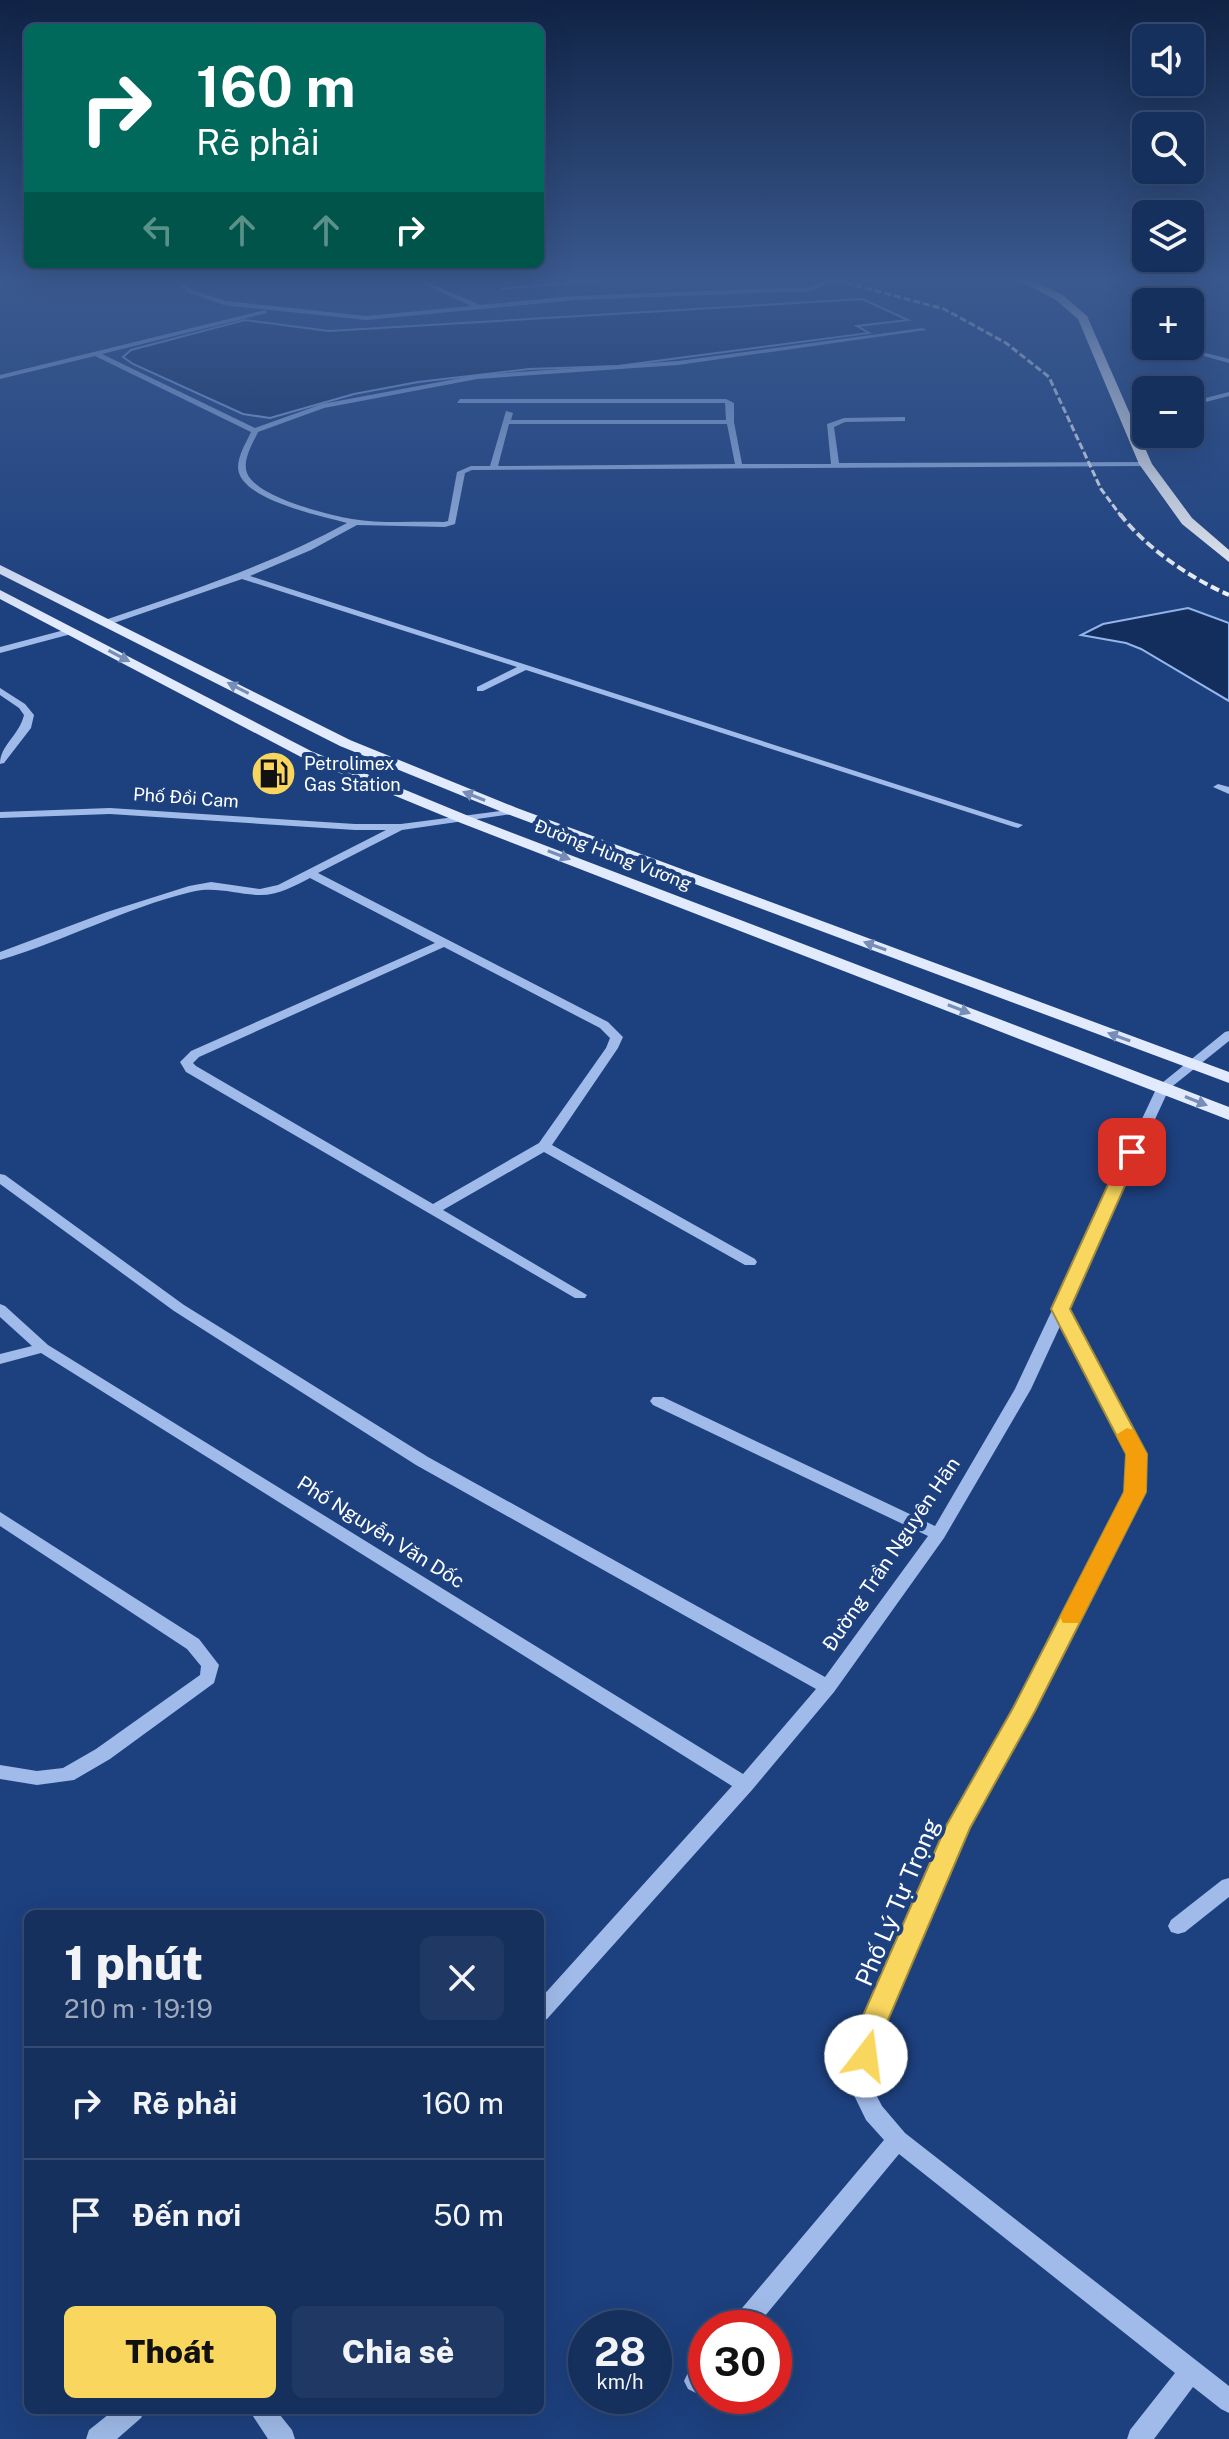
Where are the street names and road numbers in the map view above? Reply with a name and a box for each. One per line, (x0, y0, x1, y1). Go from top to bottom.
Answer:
street label: Phố Đồi Cam (133, 783, 240, 812)
street label: Đường Hùng Vương (532, 815, 695, 894)
street label: Đường Trần Nguyên Hãn (817, 1453, 965, 1655)
street label: Phố Nguyễn Văn Dốc (293, 1471, 469, 1593)
street label: Phố Lý Tự Trọng (849, 1814, 945, 1990)

